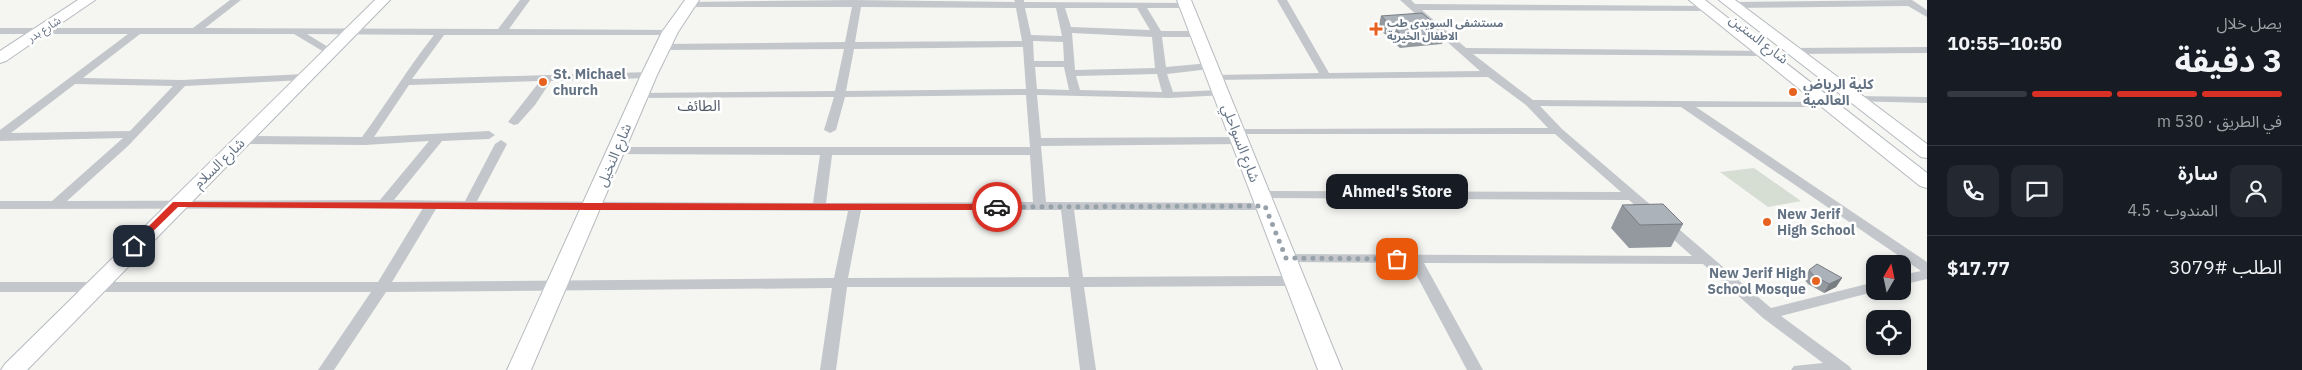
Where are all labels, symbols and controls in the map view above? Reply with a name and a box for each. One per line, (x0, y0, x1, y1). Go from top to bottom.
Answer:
street label: شارع الستين (1725, 10, 1792, 69)
street label: شارع بدر (24, 13, 64, 46)
text: يصل خلال (2216, 13, 2282, 33)
place label: مستشفى السويدي طب الاطفال الخيرية (1387, 16, 1503, 43)
marker: مستشفى السويدي طب الاطفال الخيرية (1369, 22, 1383, 36)
text: 10:50–10:55 (1947, 31, 2062, 55)
text: 3 دقيقة (2175, 39, 2282, 81)
place label: St. Michael church (553, 65, 626, 99)
place label: كلية الرباض العالمية (1803, 75, 1874, 109)
marker: St. Michael church (537, 76, 549, 88)
marker: كلية الرباض العالمية (1787, 86, 1799, 98)
district label: الطائف (678, 96, 721, 115)
street label: شارع السواحلي (1216, 101, 1264, 185)
text: في الطريق · 530 m (2157, 111, 2282, 131)
street label: شارع النخيل (593, 121, 637, 190)
street label: شارع السلام (190, 134, 250, 193)
text: سارة (2178, 161, 2218, 185)
button: phone (1947, 165, 1999, 217)
button: chat (2011, 165, 2063, 217)
button: person (2230, 165, 2282, 217)
callout: Ahmed's Store (1326, 174, 1468, 209)
text: Ahmed's Store (1342, 181, 1452, 201)
courier (972, 182, 1022, 232)
icon: car (983, 193, 1011, 221)
text: المندوب · 4.5 (2127, 200, 2218, 220)
place label: New Jerif High School (1777, 205, 1855, 239)
marker: New Jerif High School (1761, 216, 1773, 228)
pin (113, 225, 155, 267)
icon: home (120, 232, 148, 260)
pin (1376, 238, 1418, 280)
icon: bag (1383, 245, 1411, 273)
north arrow (1866, 255, 1911, 300)
map controls (1866, 255, 1911, 355)
text: الطلب #3079 (2169, 255, 2282, 279)
text: $17.77 (1947, 256, 2010, 280)
place label: New Jerif High School Mosque (1707, 264, 1806, 298)
marker: New Jerif High School Mosque (1810, 275, 1822, 287)
button: locate (1866, 310, 1911, 355)

